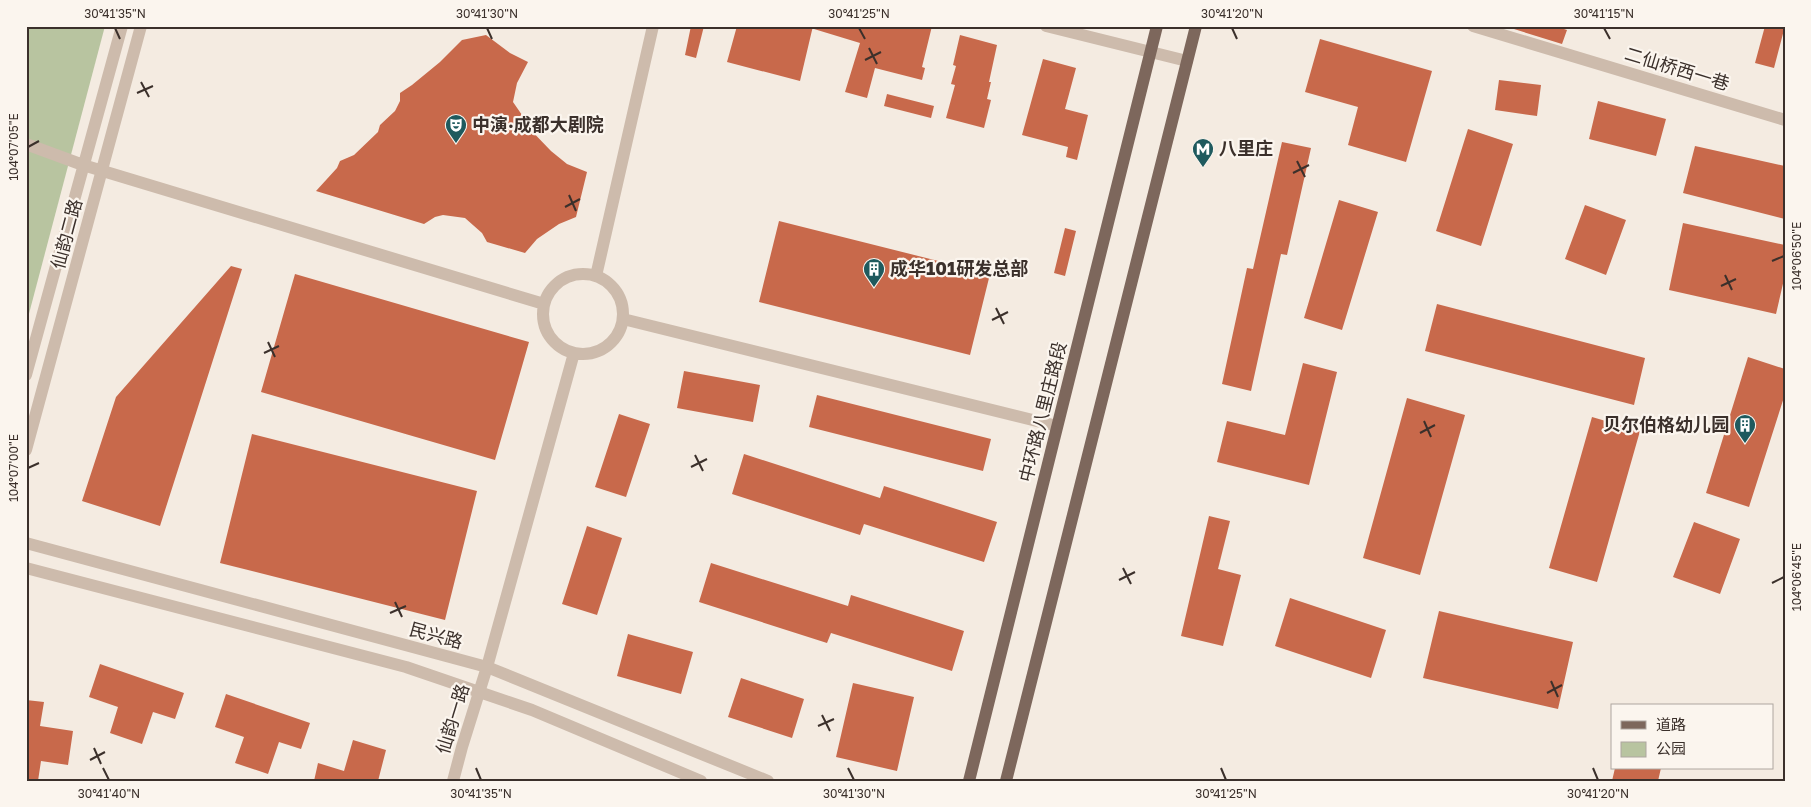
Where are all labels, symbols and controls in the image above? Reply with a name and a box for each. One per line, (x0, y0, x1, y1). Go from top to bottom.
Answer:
text: 30°41'35"N (84, 6, 146, 21)
text: 30°41'30"N (456, 6, 518, 21)
text: 30°41'25"N (828, 6, 890, 21)
text: 30°41'20"N (1201, 6, 1263, 21)
text: 30°41'15"N (1574, 6, 1634, 21)
street label: 二仙桥西一巷 (1622, 42, 1732, 94)
text: 104°07'05"E (6, 113, 21, 181)
theatre icon: 中演·成都大剧院 (444, 113, 468, 144)
place label: 中演·成都大剧院 (472, 113, 604, 135)
metro station icon: 八里庄 (1191, 137, 1215, 168)
place label: 八里庄 (1219, 137, 1273, 159)
street label: 仙韵二路 (46, 196, 86, 271)
text: 104°06'50"E (1789, 222, 1804, 290)
building icon: 成华101研发总部 (862, 257, 886, 288)
place label: 成华101研发总部 (890, 257, 1028, 279)
street label: 中环路八里庄路段 (1014, 339, 1070, 484)
place label: 贝尔伯格幼儿园 (1603, 413, 1729, 435)
building icon: 贝尔伯格幼儿园 (1733, 413, 1757, 444)
text: 104°07'00"E (6, 434, 21, 502)
text: 104°06'45"E (1789, 543, 1804, 611)
street label: 民兴路 (407, 617, 465, 653)
street label: 仙韵一路 (431, 681, 473, 756)
legend (1611, 704, 1774, 770)
text: 道路 (1656, 715, 1686, 733)
text: 公园 (1656, 739, 1686, 757)
text: 30°41'40"N (78, 786, 140, 801)
text: 30°41'35"N (450, 786, 512, 801)
text: 30°41'30"N (823, 786, 885, 801)
text: 30°41'25"N (1195, 786, 1257, 801)
text: 30°41'20"N (1567, 786, 1629, 801)

